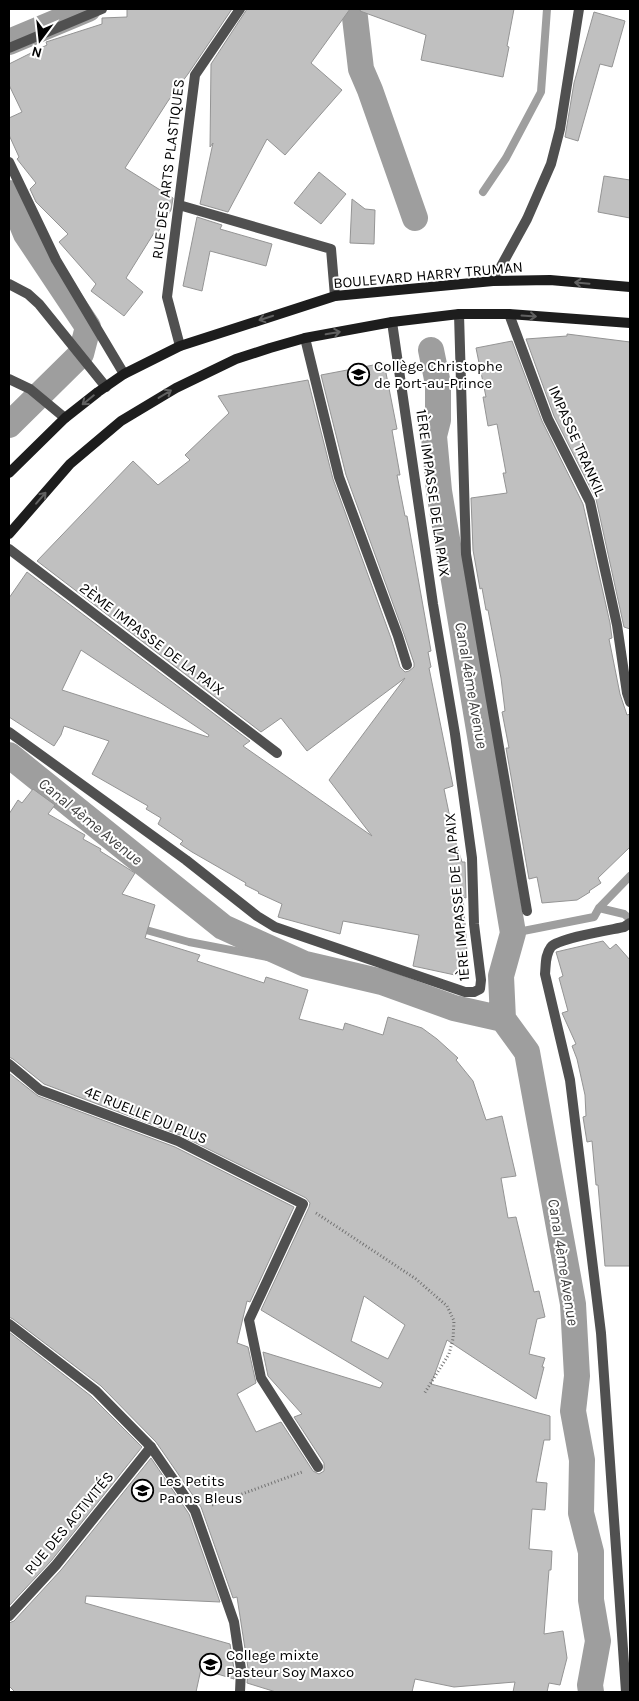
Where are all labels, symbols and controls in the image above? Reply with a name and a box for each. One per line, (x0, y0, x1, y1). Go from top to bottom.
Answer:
north arrow (15, 15, 65, 65)
text: N (30, 43, 44, 62)
street label: RUE DES ARTS PLASTIQUES (148, 78, 188, 260)
street label: BOULEVARD HARRY TRUMAN (332, 258, 524, 292)
one-way arrow (574, 278, 590, 288)
one-way arrow (521, 311, 537, 320)
one-way arrow (259, 314, 274, 323)
one-way arrow (325, 328, 341, 337)
place label: Collège Christophe de Port-au-Prince (374, 357, 503, 392)
school or university icon: Collège Christophe de Port-au-Prince (346, 363, 370, 387)
street label: IMPASSE TRANKIL (545, 383, 609, 499)
one-way arrow (157, 389, 171, 399)
one-way arrow (82, 395, 95, 406)
street label: 1ÈRE IMPASSE DE LA PAIX (412, 408, 454, 578)
one-way arrow (35, 491, 47, 504)
street label: 2ÈME IMPASSE DE LA PAIX (76, 579, 228, 699)
water label: Canal 4ème Avenue (451, 620, 492, 750)
water label: Canal 4ème Avenue (35, 774, 147, 870)
street label: 1ÈRE IMPASSE DE LA PAIX (441, 812, 473, 982)
street label: 4E RUELLE DU PLUS (82, 1082, 210, 1148)
water label: Canal 4ème Avenue (544, 1197, 583, 1327)
street label: RUE DES ACTIVITÉS (21, 1468, 117, 1578)
place label: Les Petits Paons Bleus (159, 1472, 242, 1507)
school or university icon: Les Petits Paons Bleus (131, 1478, 155, 1502)
place label: College mixte Pasteur Soy Maxco (226, 1646, 354, 1681)
school or university icon: College mixte Pasteur Soy Maxco (198, 1652, 222, 1676)

